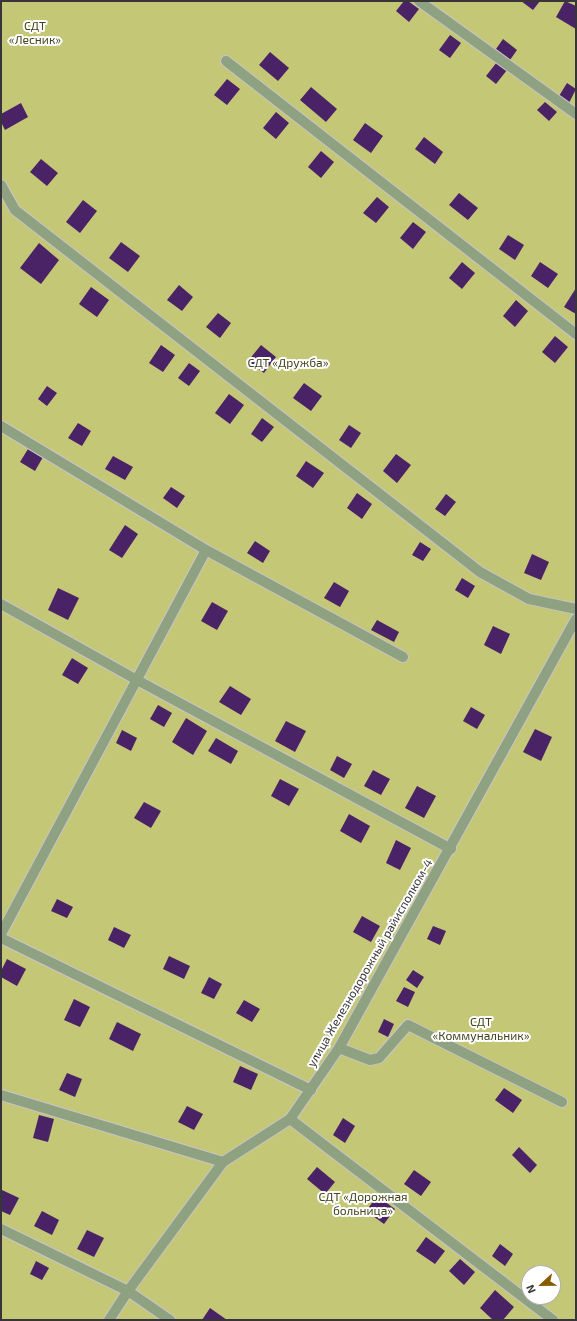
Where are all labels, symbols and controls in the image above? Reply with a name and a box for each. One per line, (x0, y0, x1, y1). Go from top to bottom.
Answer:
park label: СДТ «Лесник» (9, 19, 61, 47)
park label: СДТ «Дружба» (248, 356, 328, 370)
street label: улица Железнодорожный райисполком-4 (304, 856, 436, 1070)
park label: СДТ «Коммунальник» (433, 1015, 529, 1043)
park label: СДТ «Дорожная больница» (318, 1190, 408, 1218)
north arrow (521, 1265, 561, 1305)
text: N (523, 1283, 538, 1295)

